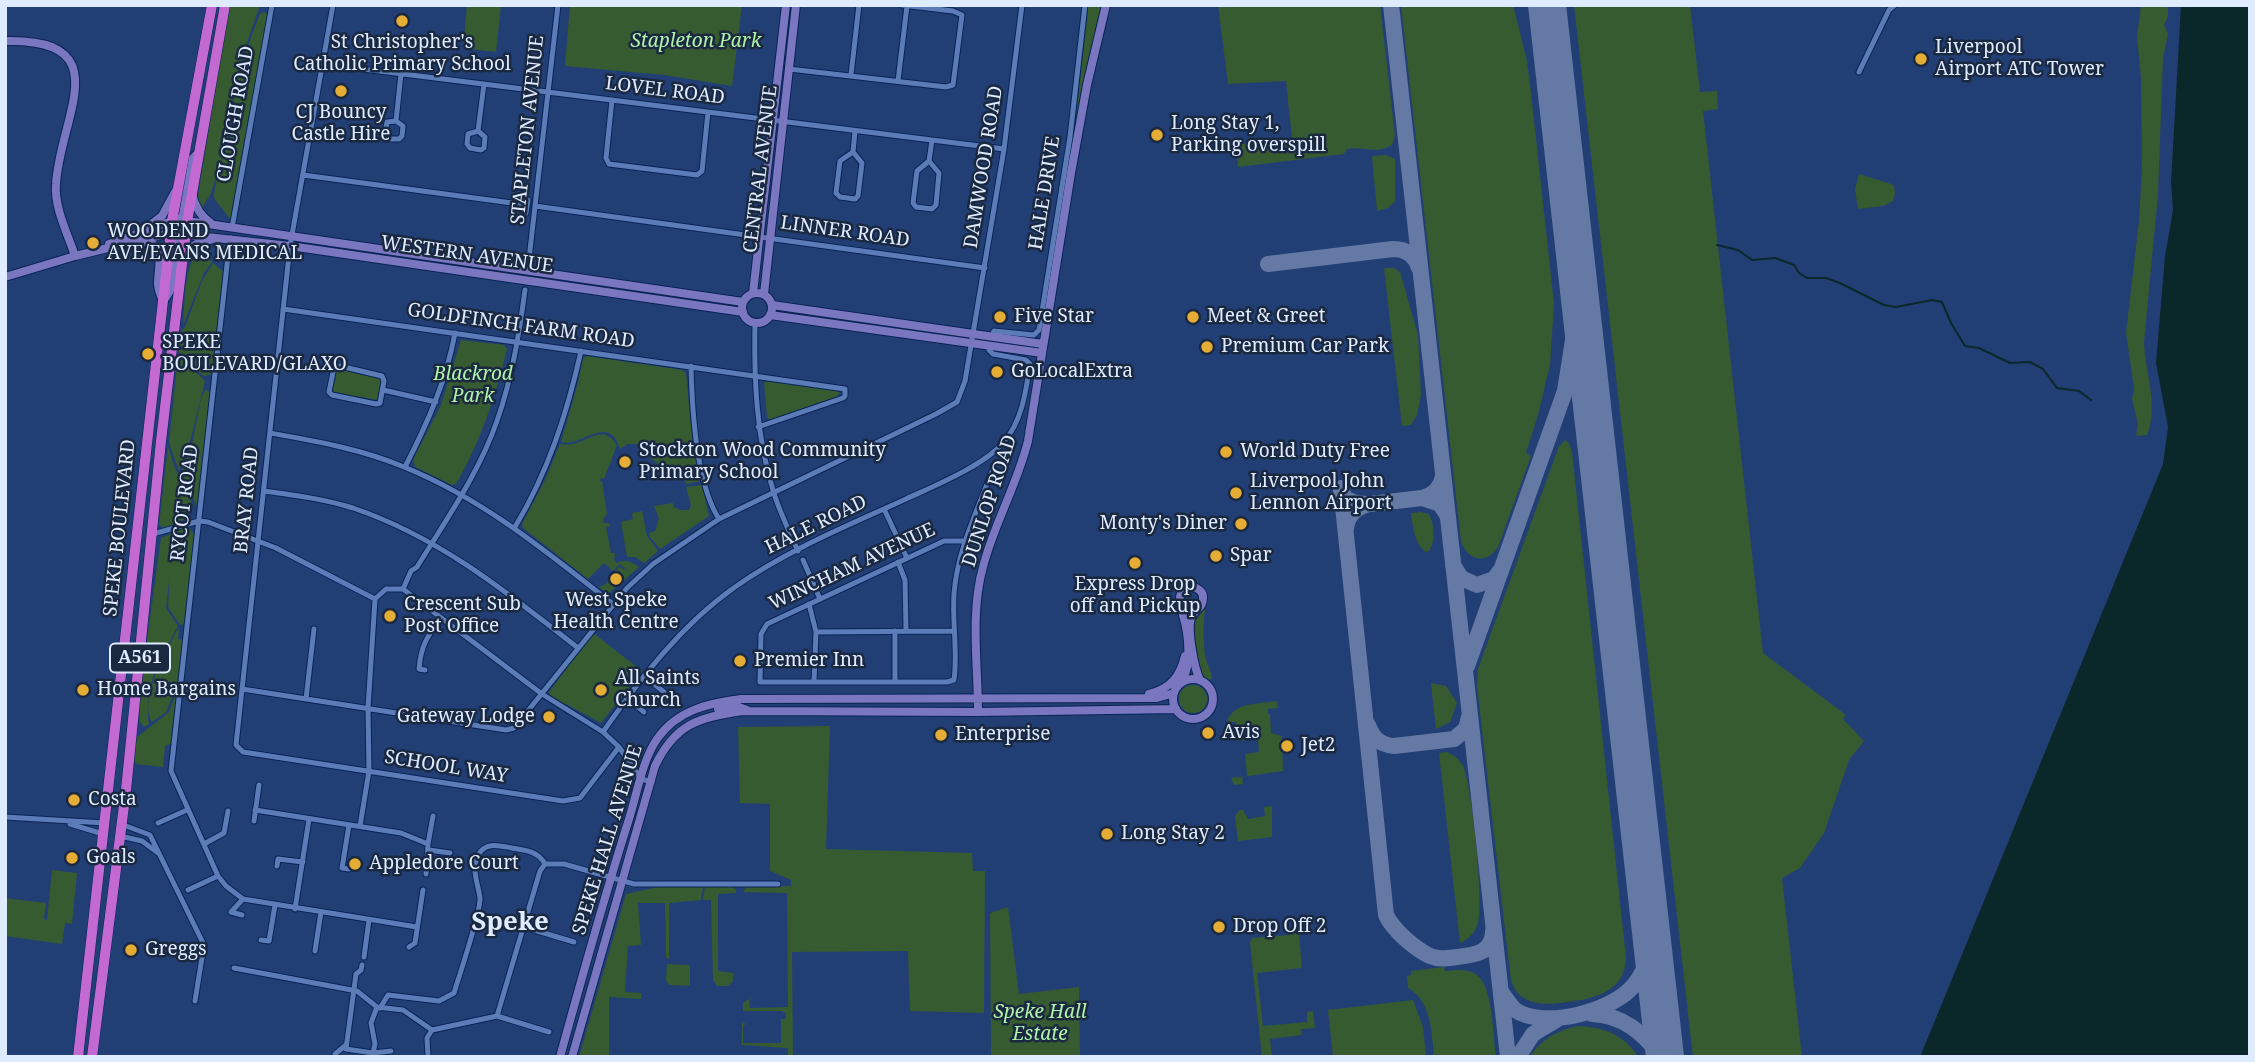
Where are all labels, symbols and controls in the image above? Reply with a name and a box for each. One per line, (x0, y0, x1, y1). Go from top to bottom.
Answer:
marker: St Christopher's Catholic Primary School (394, 13, 410, 29)
park label: Stapleton Park (630, 31, 762, 53)
place label: St Christopher's Catholic Primary School (293, 32, 511, 76)
street label: STAPLETON AVENUE (507, 34, 549, 226)
place label: Liverpool Airport ATC Tower (1935, 37, 2104, 81)
street label: CLOUGH ROAD (213, 44, 259, 184)
marker: Liverpool Airport ATC Tower (1913, 51, 1929, 67)
street label: LOVEL ROAD (604, 72, 726, 110)
marker: CJ Bouncy Castle Hire (333, 83, 349, 99)
street label: CENTRAL AVENUE (739, 84, 783, 254)
street label: DAMWOOD ROAD (960, 84, 1008, 250)
place label: CJ Bouncy Castle Hire (292, 102, 390, 146)
place label: Long Stay 1, Parking overspill (1171, 113, 1326, 157)
marker: Long Stay 1, Parking overspill (1149, 127, 1165, 143)
street label: HALE DRIVE (1025, 134, 1065, 252)
street label: LINNER ROAD (779, 212, 911, 252)
place label: WOODEND AVE/EVANS MEDICAL (107, 221, 302, 265)
street label: WESTERN AVENUE (379, 232, 555, 278)
marker: WOODEND AVE/EVANS MEDICAL (85, 235, 101, 251)
street label: GOLDFINCH FARM ROAD (406, 299, 636, 353)
place label: Five Star (1014, 306, 1094, 328)
place label: Meet & Greet (1207, 306, 1325, 328)
marker: Five Star (992, 309, 1008, 325)
marker: Meet & Greet (1185, 309, 1201, 325)
place label: SPEKE BOULEVARD/GLAXO (162, 332, 347, 376)
place label: Premium Car Park (1221, 336, 1389, 358)
marker: Premium Car Park (1199, 339, 1215, 355)
marker: SPEKE BOULEVARD/GLAXO (140, 346, 156, 362)
place label: GoLocalExtra (1011, 361, 1133, 383)
park label: Blackrod Park (433, 364, 513, 408)
marker: GoLocalExtra (989, 364, 1005, 380)
street label: DUNLOP ROAD (958, 432, 1022, 570)
street label: SPEKE BOULEVARD (99, 438, 141, 618)
place label: Stockton Wood Community Primary School (639, 440, 886, 484)
place label: World Duty Free (1240, 441, 1390, 463)
street label: RYCOT ROAD (166, 443, 204, 563)
marker: World Duty Free (1218, 444, 1234, 460)
street label: BRAY ROAD (230, 446, 264, 554)
marker: Stockton Wood Community Primary School (617, 454, 633, 470)
place label: Liverpool John Lennon Airport (1250, 471, 1391, 515)
marker: Liverpool John Lennon Airport (1228, 485, 1244, 501)
street label: HALE ROAD (762, 491, 870, 559)
place label: Monty's Diner (1100, 513, 1227, 535)
marker: Monty's Diner (1233, 516, 1249, 532)
street label: WINCHAM AVENUE (765, 518, 939, 616)
place label: Spar (1230, 545, 1272, 567)
marker: Spar (1208, 548, 1224, 564)
marker: Express Drop off and Pickup (1127, 555, 1143, 571)
marker: West Speke Health Centre (608, 571, 624, 587)
place label: Express Drop off and Pickup (1070, 574, 1200, 618)
place label: West Speke Health Centre (553, 590, 679, 634)
place label: Crescent Sub Post Office (404, 594, 521, 638)
marker: Crescent Sub Post Office (382, 608, 398, 624)
road number: A561 (110, 644, 170, 672)
place label: Premier Inn (754, 650, 864, 672)
marker: Premier Inn (732, 653, 748, 669)
place label: All Saints Church (615, 668, 700, 712)
place label: Home Bargains (97, 679, 236, 701)
marker: Home Bargains (75, 682, 91, 698)
marker: All Saints Church (593, 682, 609, 698)
place label: Gateway Lodge (397, 706, 535, 728)
marker: Gateway Lodge (541, 709, 557, 725)
place label: Avis (1222, 722, 1260, 744)
place label: Enterprise (955, 724, 1050, 746)
marker: Avis (1200, 725, 1216, 741)
marker: Enterprise (933, 727, 949, 743)
place label: Jet2 (1301, 735, 1335, 757)
marker: Jet2 (1279, 738, 1295, 754)
street label: SPEKE HALL AVENUE (568, 742, 648, 938)
street label: SCHOOL WAY (383, 746, 509, 788)
place label: Costa (88, 789, 137, 811)
marker: Costa (66, 792, 82, 808)
place label: Long Stay 2 (1121, 823, 1225, 845)
marker: Long Stay 2 (1099, 826, 1115, 842)
place label: Goals (86, 847, 136, 869)
marker: Goals (64, 850, 80, 866)
place label: Appledore Court (369, 853, 519, 875)
marker: Appledore Court (347, 856, 363, 872)
district label: Speke (471, 907, 549, 939)
place label: Drop Off 2 (1233, 916, 1326, 938)
marker: Drop Off 2 (1211, 919, 1227, 935)
place label: Greggs (145, 939, 207, 961)
marker: Greggs (123, 942, 139, 958)
park label: Speke Hall Estate (993, 1002, 1087, 1046)

